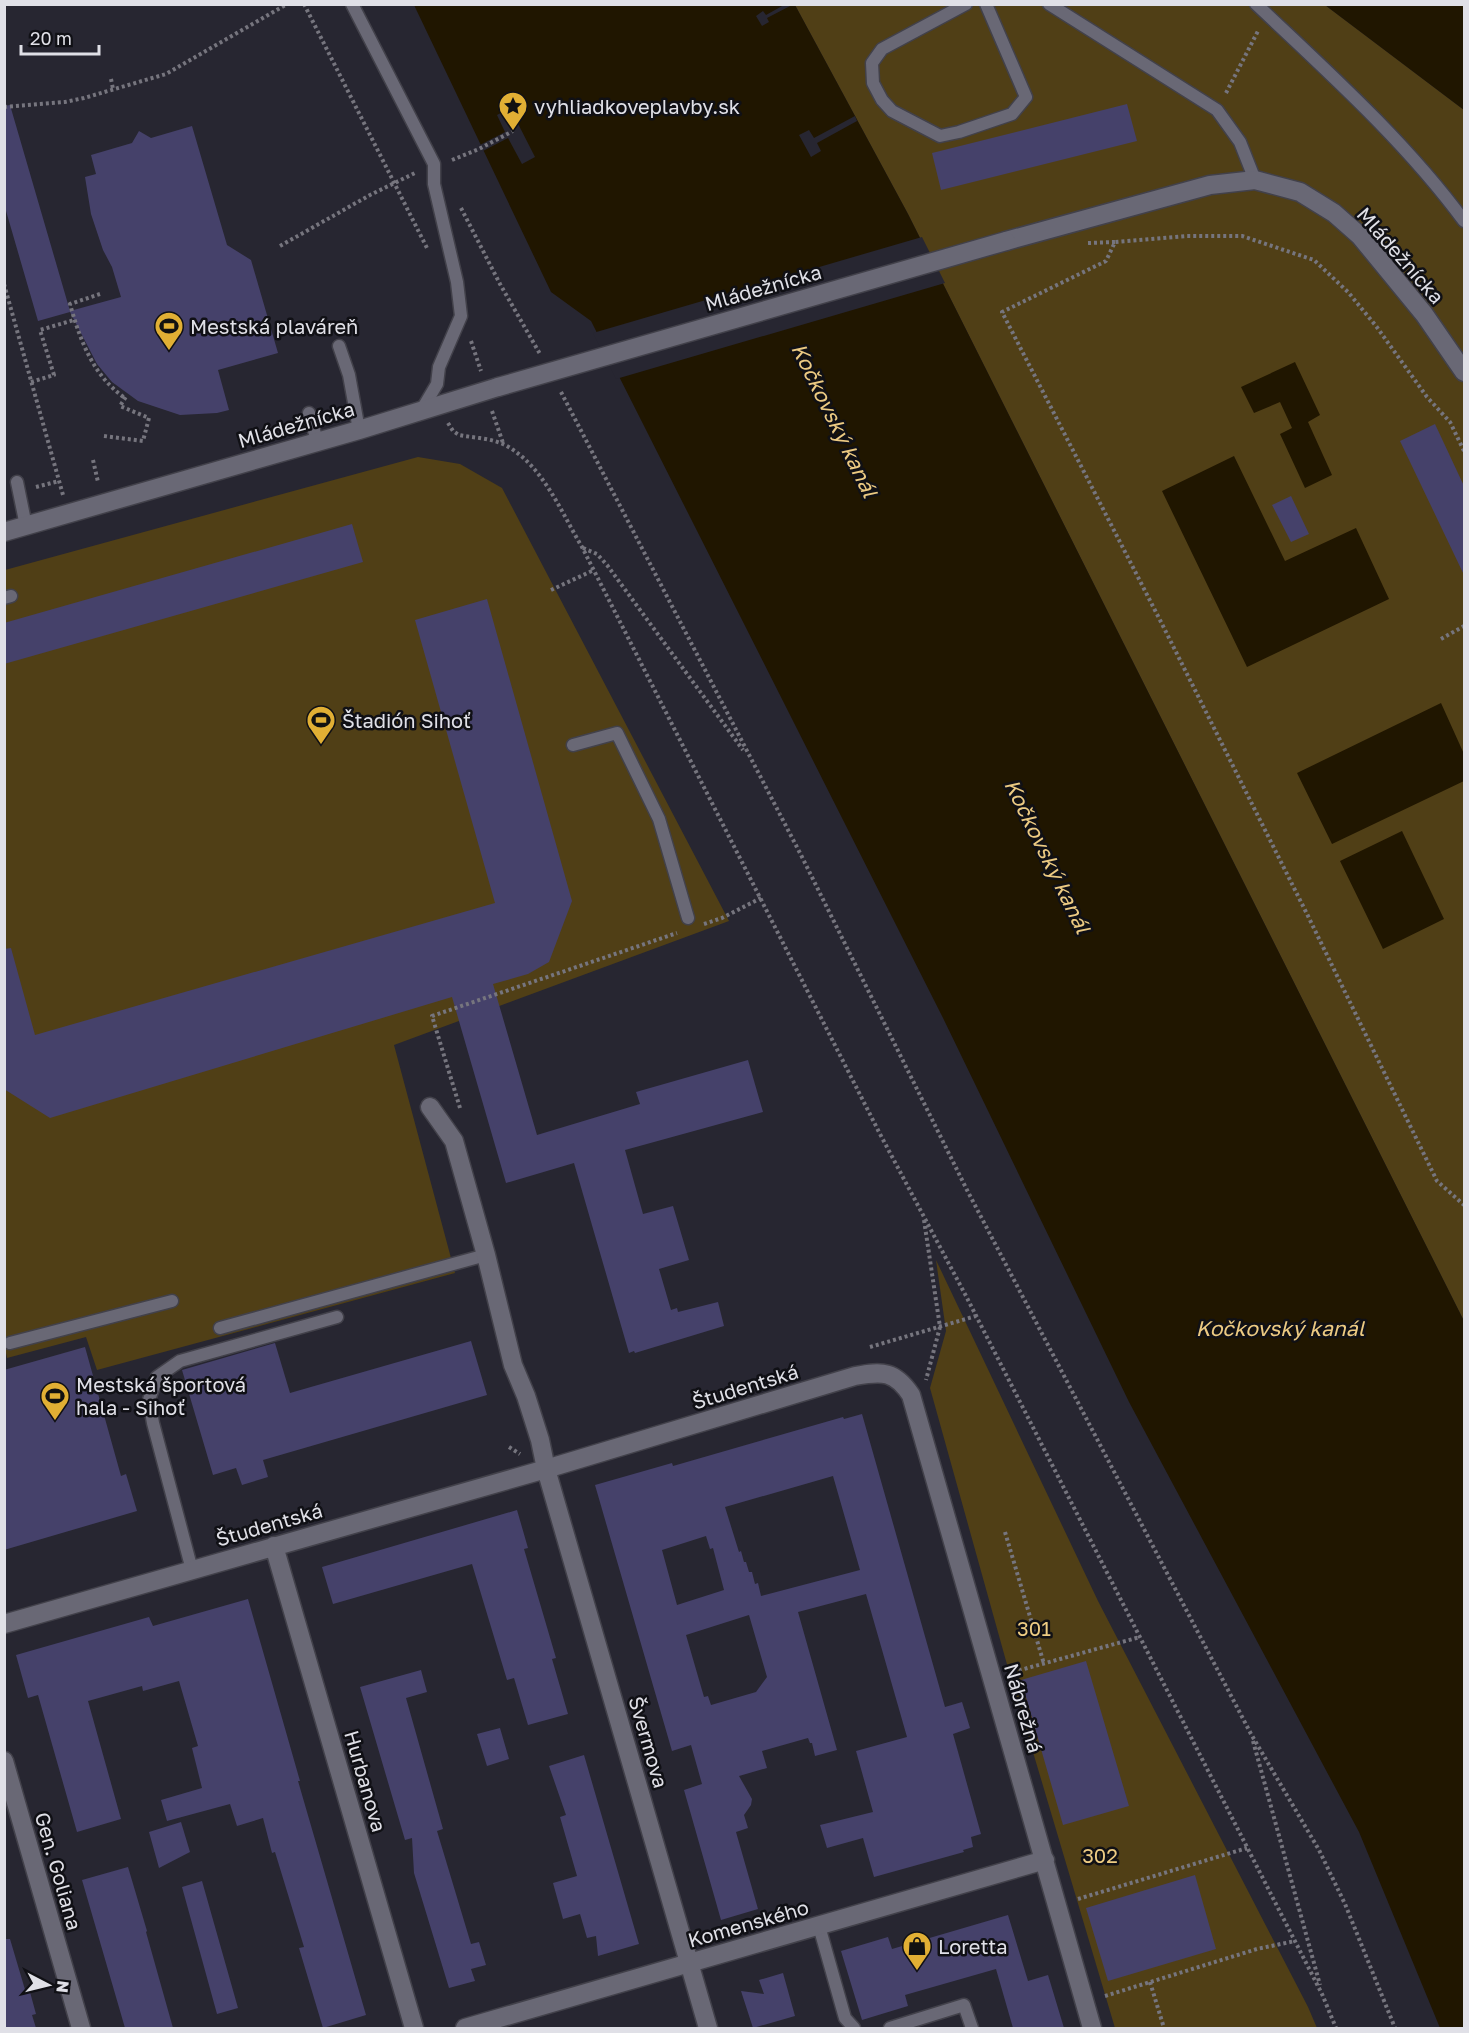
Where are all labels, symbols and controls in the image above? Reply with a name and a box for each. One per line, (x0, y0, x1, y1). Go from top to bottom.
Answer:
scale bar (21, 18, 99, 56)
text: 20 m (30, 27, 72, 49)
place icon: vyhliadkoveplavby.sk (497, 90, 529, 132)
place label: vyhliadkoveplavby.sk (534, 94, 740, 118)
street label: Mládežnícka (1353, 202, 1449, 308)
street label: Mládežnícka (702, 259, 824, 315)
sports icon: Mestská plaváreň (153, 310, 185, 352)
place label: Mestská plaváreň (190, 314, 358, 338)
water label: Kočkovský kanál (786, 338, 884, 503)
street label: Mládežnícka (235, 396, 357, 452)
sports icon: Štadión Sihoť (305, 704, 337, 746)
place label: Štadión Sihoť (342, 708, 471, 732)
water label: Kočkovský kanál (999, 774, 1097, 939)
water label: Kočkovský kanál (1196, 1315, 1366, 1341)
street label: Študentská (689, 1359, 801, 1413)
place label: Mestská športová hala - Sihoť (76, 1372, 246, 1419)
sports icon: Mestská športová hala - Sihoť (39, 1380, 71, 1422)
street label: Študentská (213, 1497, 325, 1551)
park label: 301 (1017, 1616, 1051, 1640)
street label: Nábrežná (1000, 1661, 1048, 1755)
street label: Švermova (625, 1694, 673, 1790)
street label: Hurbanova (340, 1727, 392, 1835)
street label: Gen. Goliana (31, 1809, 87, 1933)
park label: 302 (1082, 1843, 1118, 1867)
street label: Komenského (685, 1894, 811, 1952)
shop icon: Loretta (901, 1930, 933, 1972)
place label: Loretta (938, 1934, 1008, 1958)
north arrow (18, 1955, 78, 2015)
text: N (52, 1980, 74, 1994)

